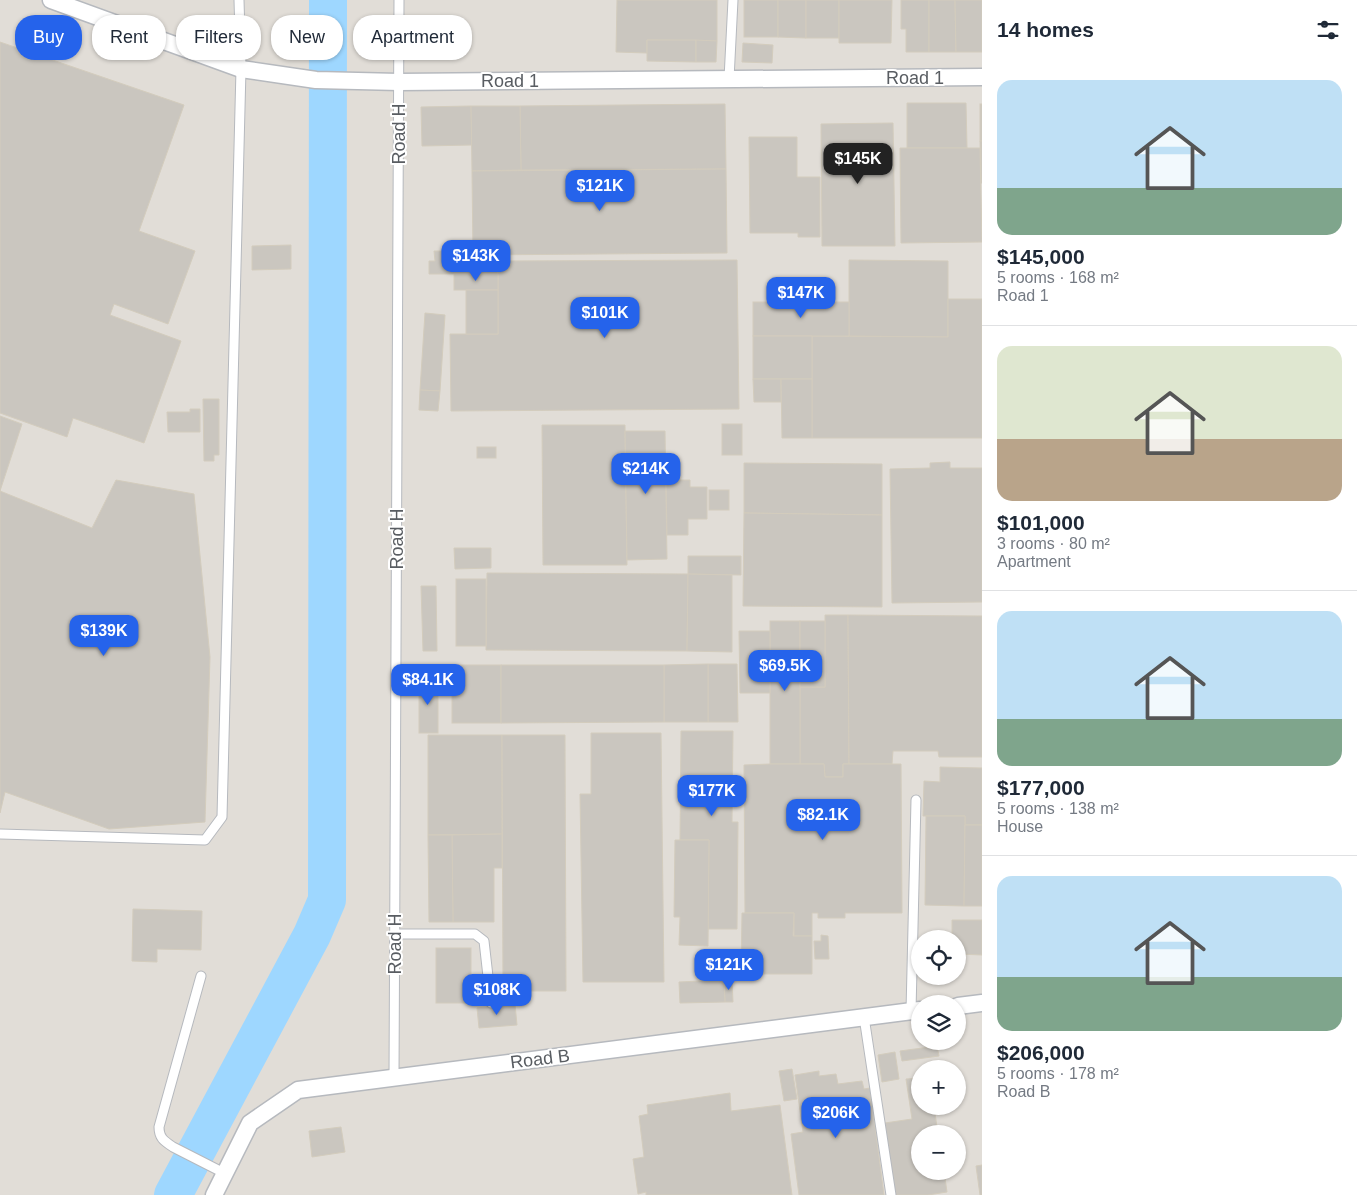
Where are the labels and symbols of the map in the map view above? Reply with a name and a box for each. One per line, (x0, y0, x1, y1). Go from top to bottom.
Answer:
street label: Road 1 (886, 68, 944, 88)
street label: Road 1 (481, 71, 539, 91)
street label: Road H (389, 103, 409, 165)
pin: $145K (823, 142, 893, 185)
pin: $121K (565, 170, 635, 212)
pin: $143K (441, 240, 511, 282)
pin: $147K (766, 276, 836, 319)
pin: $101K (570, 296, 640, 339)
pin: $214K (611, 452, 681, 495)
street label: Road H (387, 508, 407, 570)
pin: $139K (69, 614, 139, 657)
pin: $69.5K (744, 650, 826, 692)
pin: $84.1K (387, 664, 469, 706)
pin: $177K (677, 774, 747, 817)
pin: $82.1K (782, 798, 864, 841)
street label: Road H (385, 913, 405, 975)
pin: $121K (694, 948, 764, 991)
pin: $108K (462, 974, 532, 1016)
street label: Road B (509, 1045, 571, 1073)
pin: $206K (801, 1096, 871, 1139)

